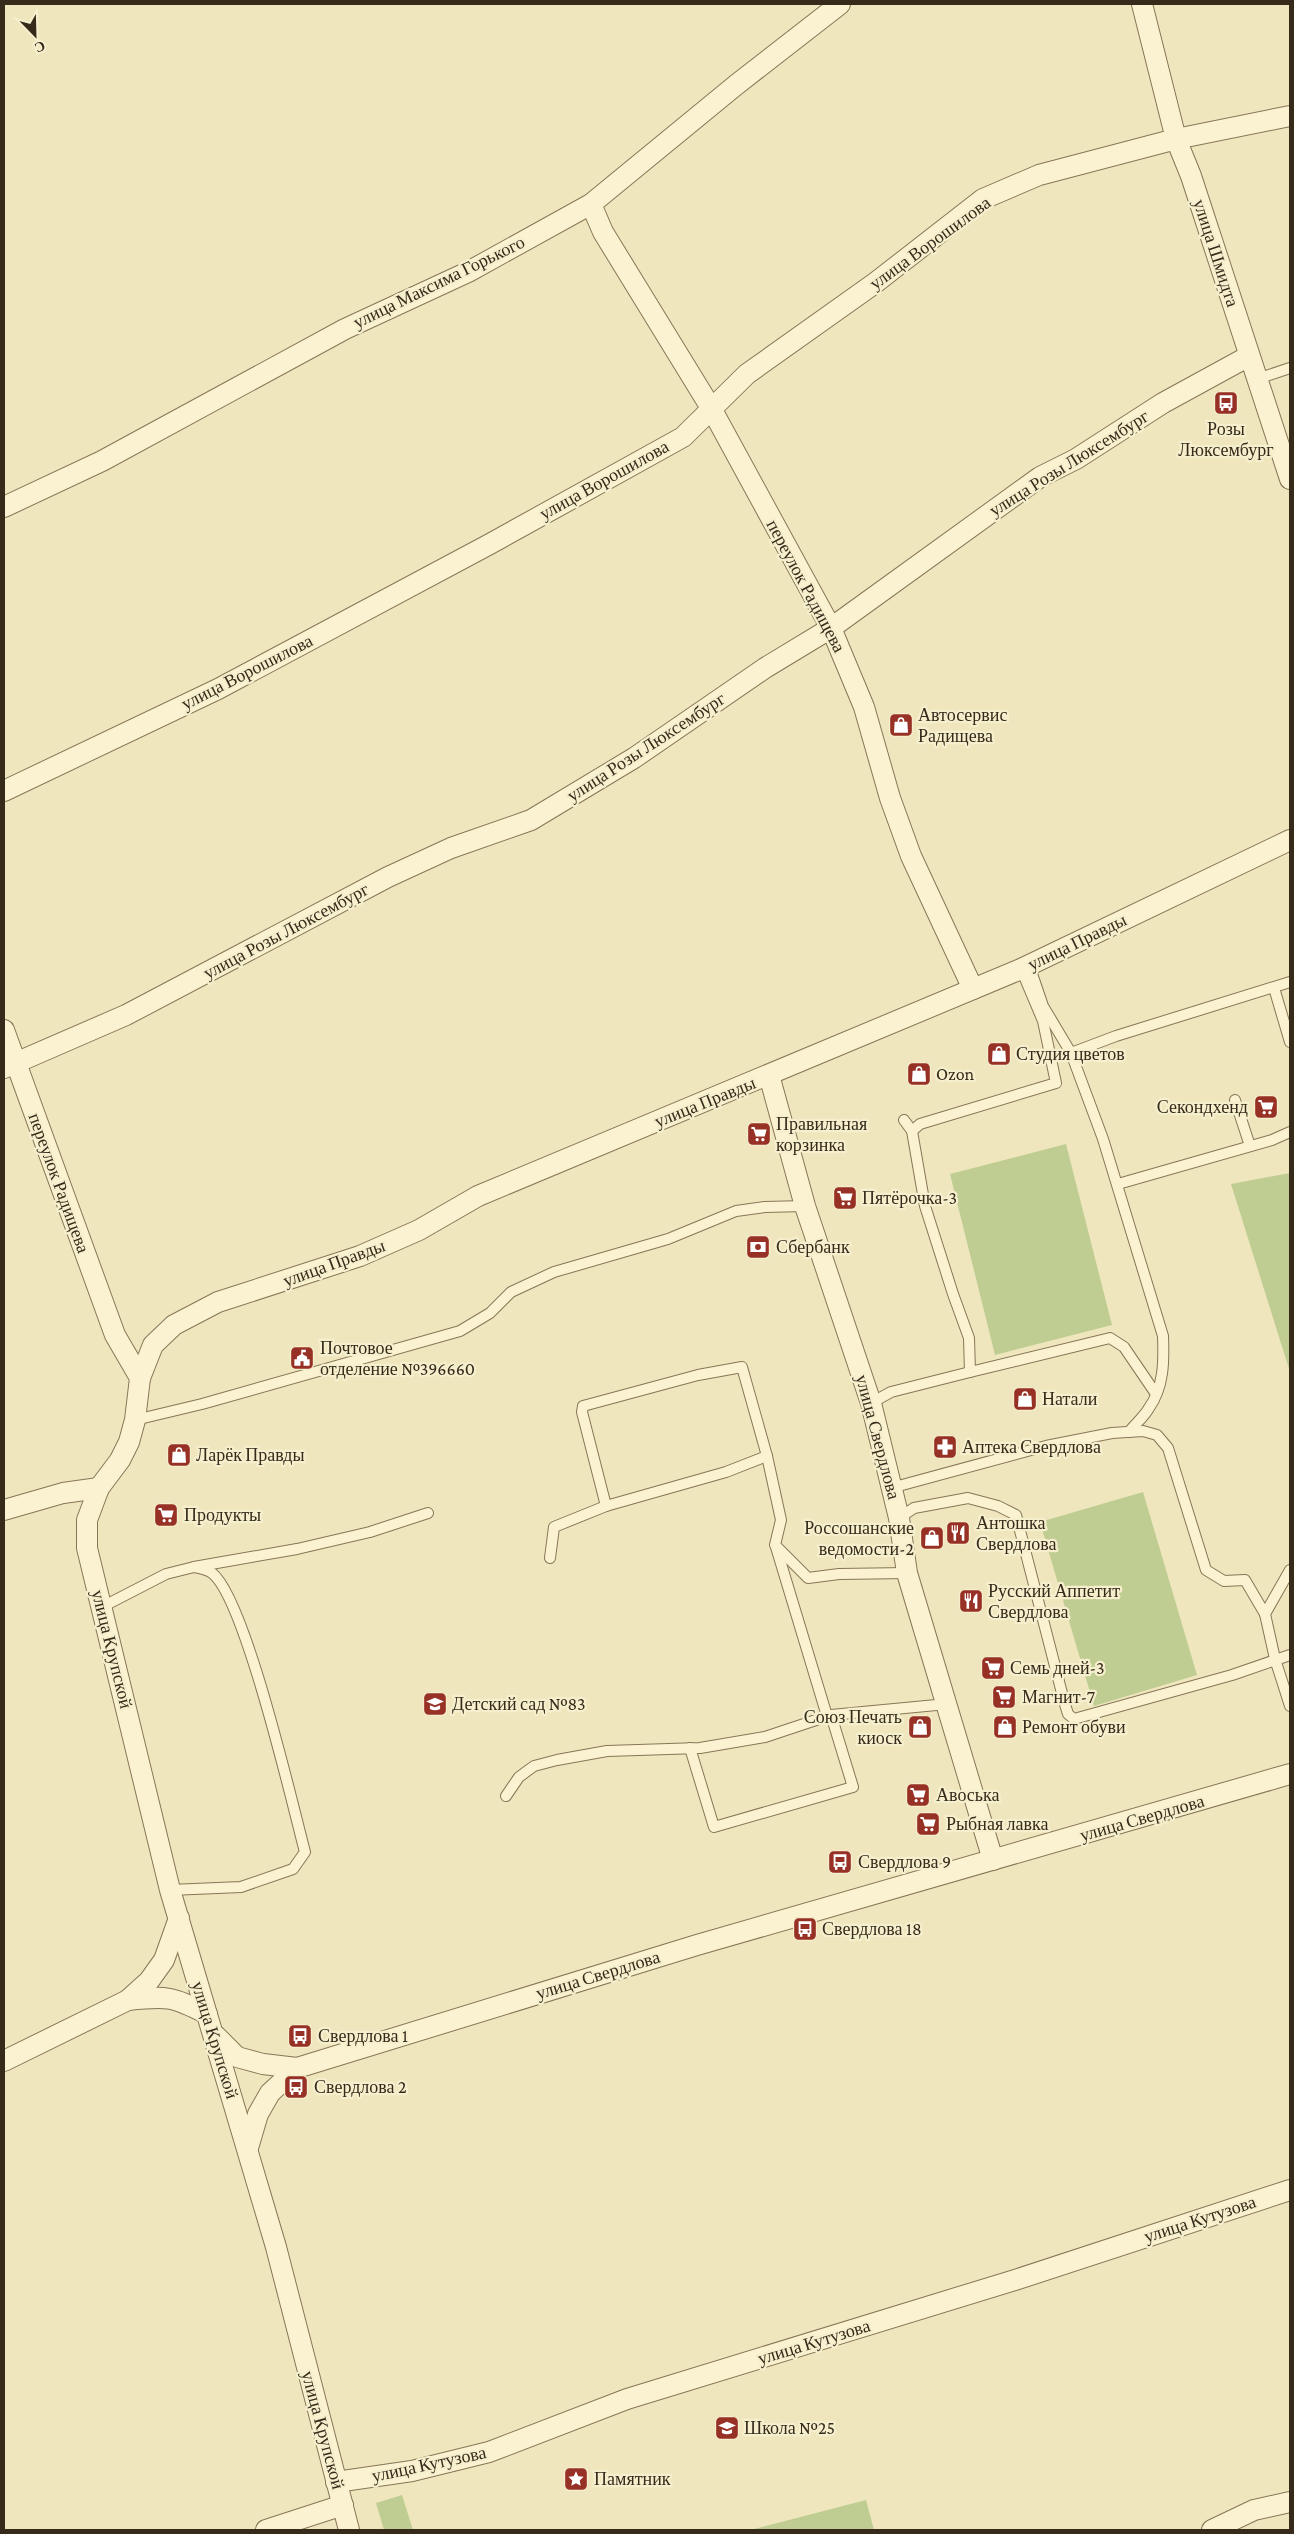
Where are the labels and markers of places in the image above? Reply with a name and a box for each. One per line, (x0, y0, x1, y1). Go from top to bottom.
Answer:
bus stop icon: Розы Люксембург (1213, 390, 1239, 416)
place label: Розы Люксембург (1178, 419, 1274, 460)
place label: Автосервис Радищева (918, 705, 1007, 746)
shop icon: Автосервис Радищева (888, 712, 914, 738)
shop icon: Студия цветов (986, 1041, 1012, 1067)
place label: Студия цветов (1016, 1044, 1125, 1064)
shop icon: Ozon (906, 1061, 932, 1087)
place label: Ozon (936, 1064, 975, 1084)
supermarket icon: Секондхенд (1253, 1094, 1279, 1120)
place label: Секондхенд (1157, 1097, 1248, 1117)
place label: Правильная корзинка (776, 1114, 867, 1155)
supermarket icon: Правильная корзинка (746, 1121, 772, 1147)
supermarket icon: Пятёрочка-3 (832, 1185, 858, 1211)
place label: Пятёрочка-3 (862, 1188, 957, 1208)
bank icon: Сбербанк (745, 1234, 771, 1260)
place label: Сбербанк (776, 1237, 850, 1257)
place label: Почтовое отделение №396660 (320, 1338, 475, 1379)
public building icon: Почтовое отделение №396660 (289, 1345, 315, 1371)
shop icon: Натали (1012, 1386, 1038, 1412)
place label: Натали (1042, 1389, 1098, 1409)
pharmacy icon: Аптека Свердлова (932, 1434, 958, 1460)
place label: Аптека Свердлова (962, 1437, 1101, 1457)
shop icon: Ларёк Правды (166, 1442, 192, 1468)
place label: Ларёк Правды (196, 1445, 305, 1465)
supermarket icon: Продукты (153, 1502, 179, 1528)
place label: Продукты (184, 1505, 261, 1525)
place label: Антошка Свердлова (976, 1513, 1057, 1554)
place label: Россошанские ведомости-2 (804, 1518, 914, 1559)
restaurant icon: Антошка Свердлова (945, 1520, 971, 1546)
shop icon: Россошанские ведомости-2 (919, 1525, 945, 1551)
place label: Русский Аппетит Свердлова (988, 1581, 1120, 1622)
restaurant icon: Русский Аппетит Свердлова (958, 1588, 984, 1614)
supermarket icon: Семь дней-3 (980, 1655, 1006, 1681)
place label: Семь дней-3 (1010, 1658, 1104, 1678)
supermarket icon: Магнит-7 (991, 1684, 1017, 1710)
place label: Магнит-7 (1022, 1687, 1095, 1707)
school or university icon: Детский сад №83 (422, 1691, 448, 1717)
place label: Детский сад №83 (452, 1694, 585, 1714)
place label: Союз Печать киоск (804, 1707, 902, 1748)
shop icon: Союз Печать киоск (907, 1714, 933, 1740)
shop icon: Ремонт обуви (992, 1714, 1018, 1740)
place label: Ремонт обуви (1022, 1717, 1126, 1737)
supermarket icon: Авоська (905, 1782, 931, 1808)
place label: Авоська (936, 1785, 999, 1805)
supermarket icon: Рыбная лавка (915, 1811, 941, 1837)
place label: Рыбная лавка (946, 1814, 1048, 1834)
bus stop icon: Свердлова 9 (827, 1849, 853, 1875)
place label: Свердлова 9 (858, 1852, 951, 1872)
bus stop icon: Свердлова 18 (792, 1916, 818, 1942)
place label: Свердлова 18 (822, 1919, 922, 1939)
bus stop icon: Свердлова 1 (287, 2023, 313, 2049)
place label: Свердлова 1 (318, 2026, 408, 2046)
bus stop icon: Свердлова 2 (283, 2074, 309, 2100)
place label: Свердлова 2 (314, 2077, 407, 2097)
school or university icon: Школа №25 (714, 2415, 740, 2441)
place label: Школа №25 (744, 2418, 835, 2438)
place icon: Памятник (563, 2466, 589, 2492)
place label: Памятник (594, 2469, 671, 2489)

